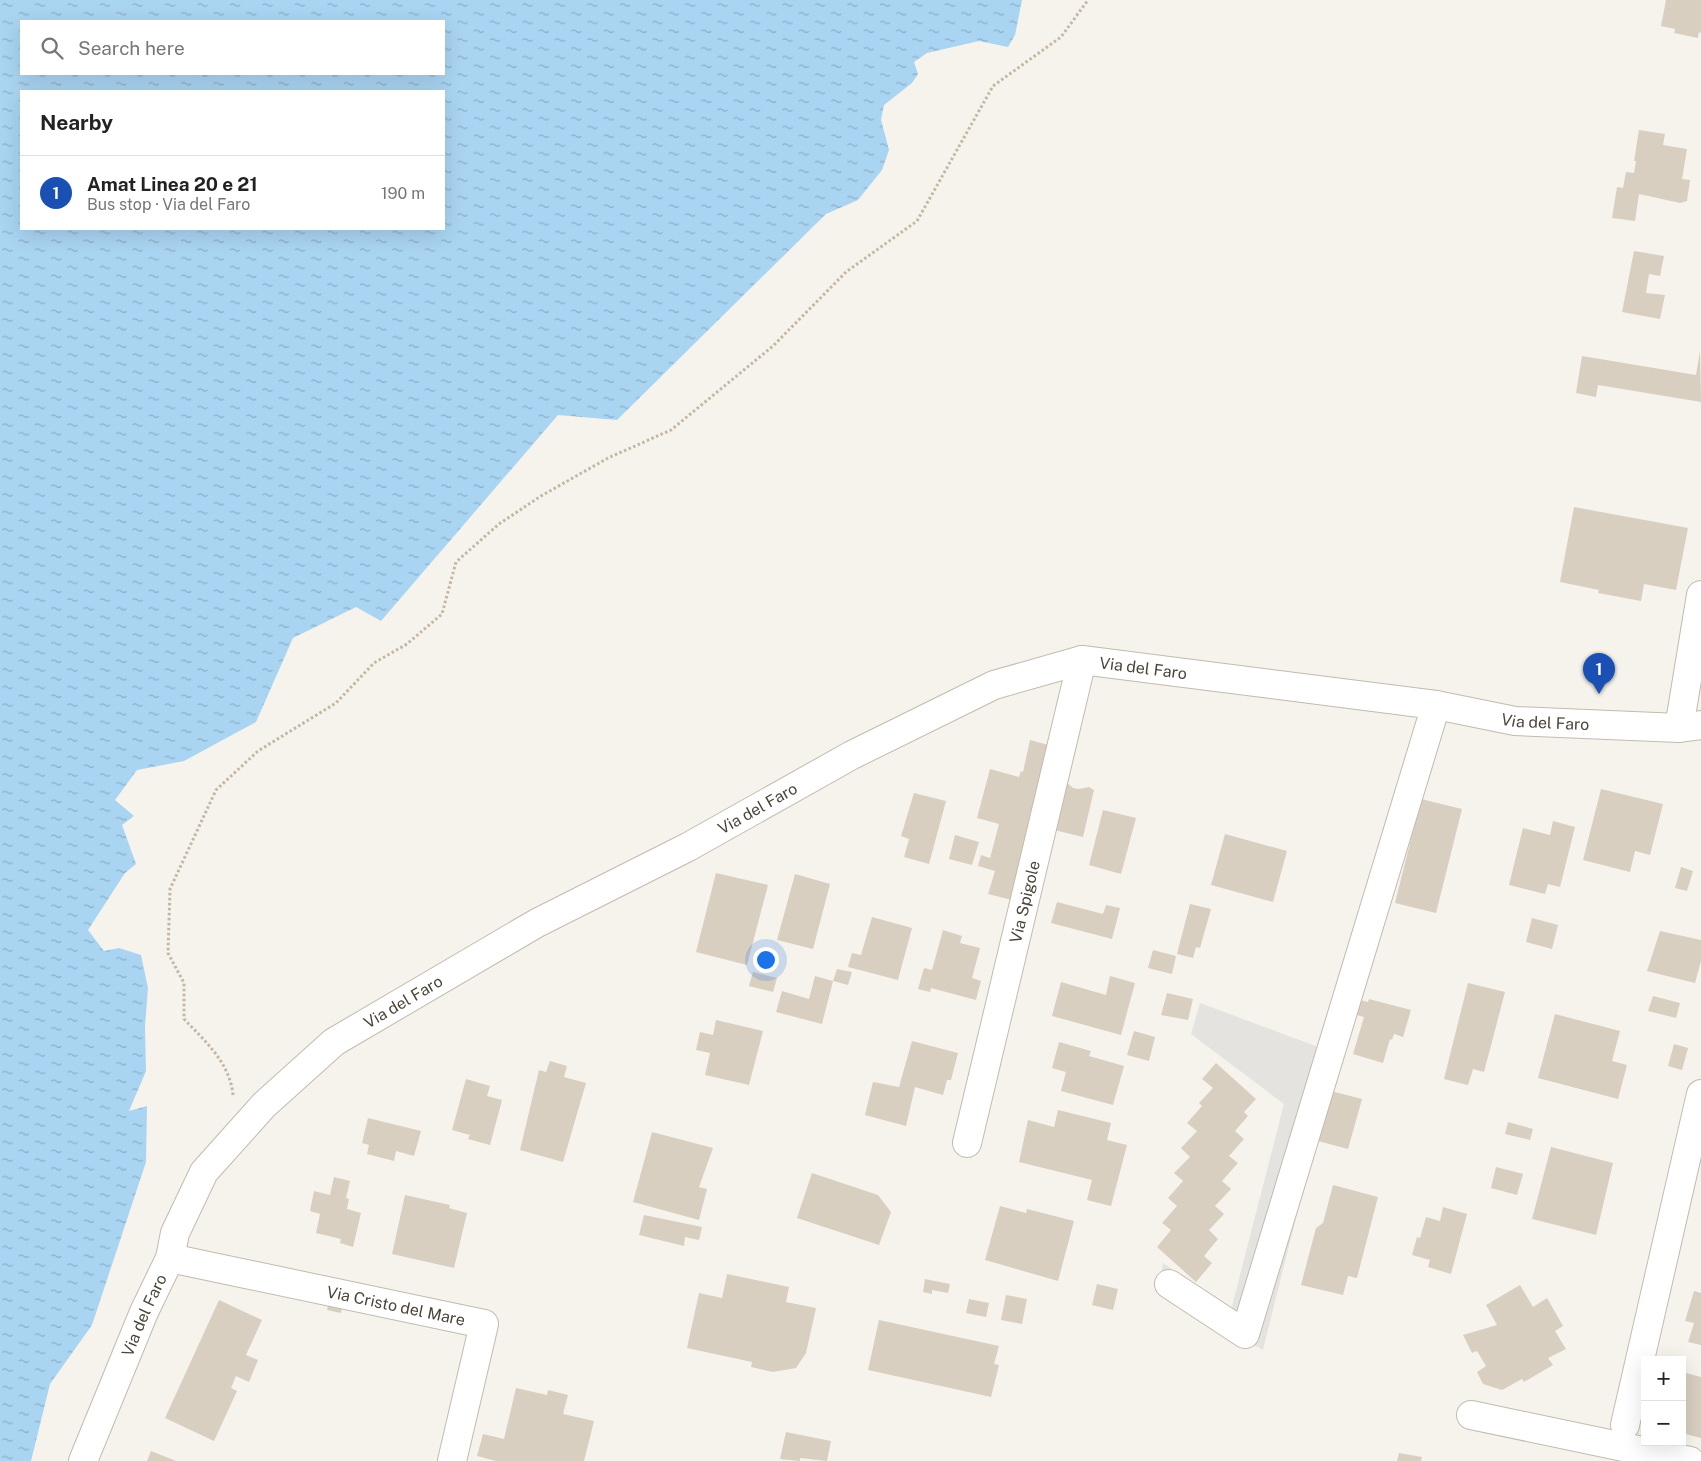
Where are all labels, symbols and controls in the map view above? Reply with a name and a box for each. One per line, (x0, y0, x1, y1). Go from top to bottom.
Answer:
search box (20, 20, 445, 75)
icon: search (38, 34, 66, 62)
text: Search here (78, 37, 185, 59)
text: Nearby (40, 110, 113, 135)
text: Amat Linea 20 e 21 (87, 173, 258, 195)
text: 1 (53, 184, 59, 203)
text: 190 m (381, 184, 425, 203)
text: Bus stop · Via del Faro (87, 195, 250, 214)
street label: Via del Faro (1098, 653, 1188, 683)
pin: 1 (1583, 653, 1615, 694)
street label: Via del Faro (1500, 709, 1590, 734)
street label: Via del Faro (714, 778, 800, 838)
street label: Via Spigole (1005, 859, 1043, 945)
your location (753, 947, 779, 973)
street label: Via del Faro (360, 971, 446, 1032)
street label: Via del Faro (117, 1271, 170, 1359)
street label: Via Cristo del Mare (325, 1282, 467, 1329)
map controls (1641, 1356, 1686, 1446)
button: + (1641, 1356, 1686, 1401)
button: − (1641, 1401, 1686, 1446)

